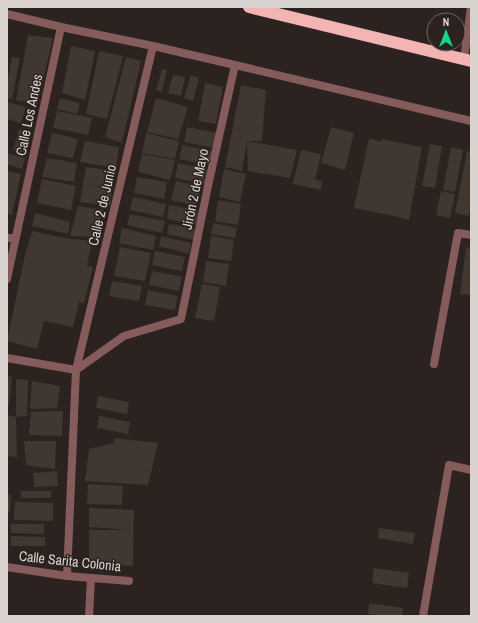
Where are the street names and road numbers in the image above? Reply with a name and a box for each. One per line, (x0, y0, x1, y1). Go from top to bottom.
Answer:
street label: Calle Los Andes (12, 72, 46, 157)
street label: Jirón 2 de Mayo (178, 147, 212, 231)
street label: Calle 2 de Junio (84, 163, 120, 247)
street label: Calle Sarita Colonia (18, 547, 123, 575)

